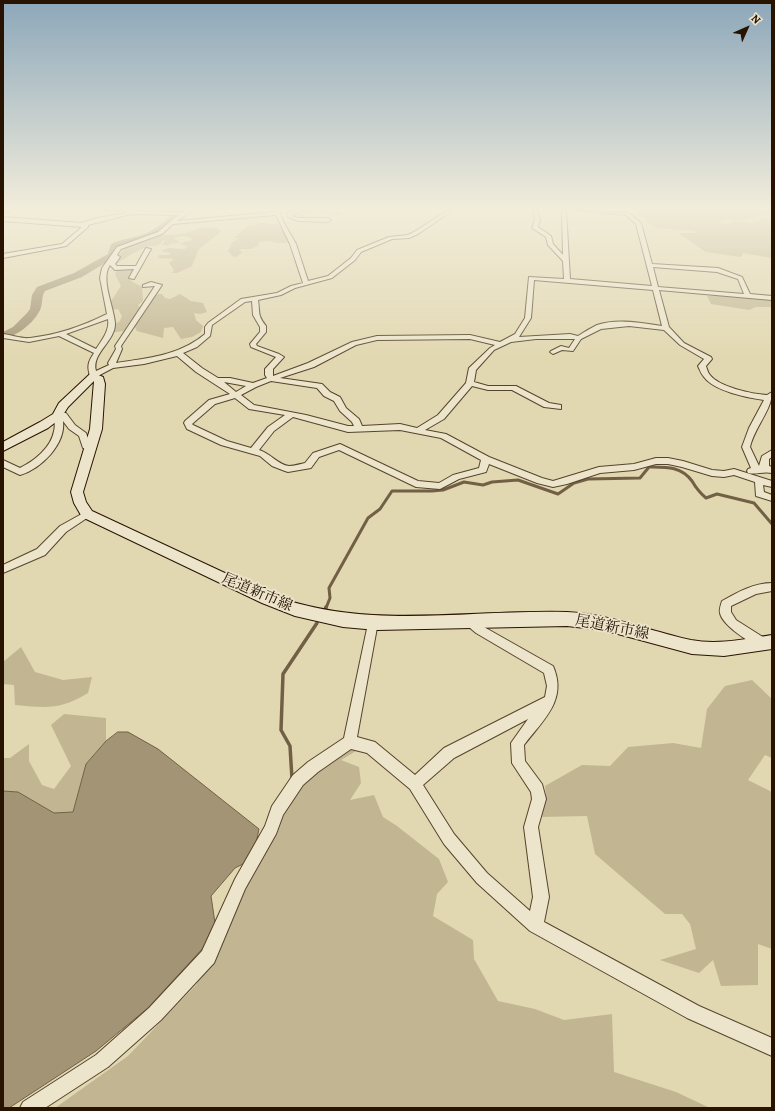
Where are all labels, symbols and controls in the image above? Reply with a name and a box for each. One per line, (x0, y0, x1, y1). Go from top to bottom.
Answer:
north arrow (727, 8, 767, 48)
text: N (748, 11, 764, 27)
street label: 尾道新市線 (219, 570, 295, 616)
street label: 尾道新市線 (573, 612, 651, 644)

